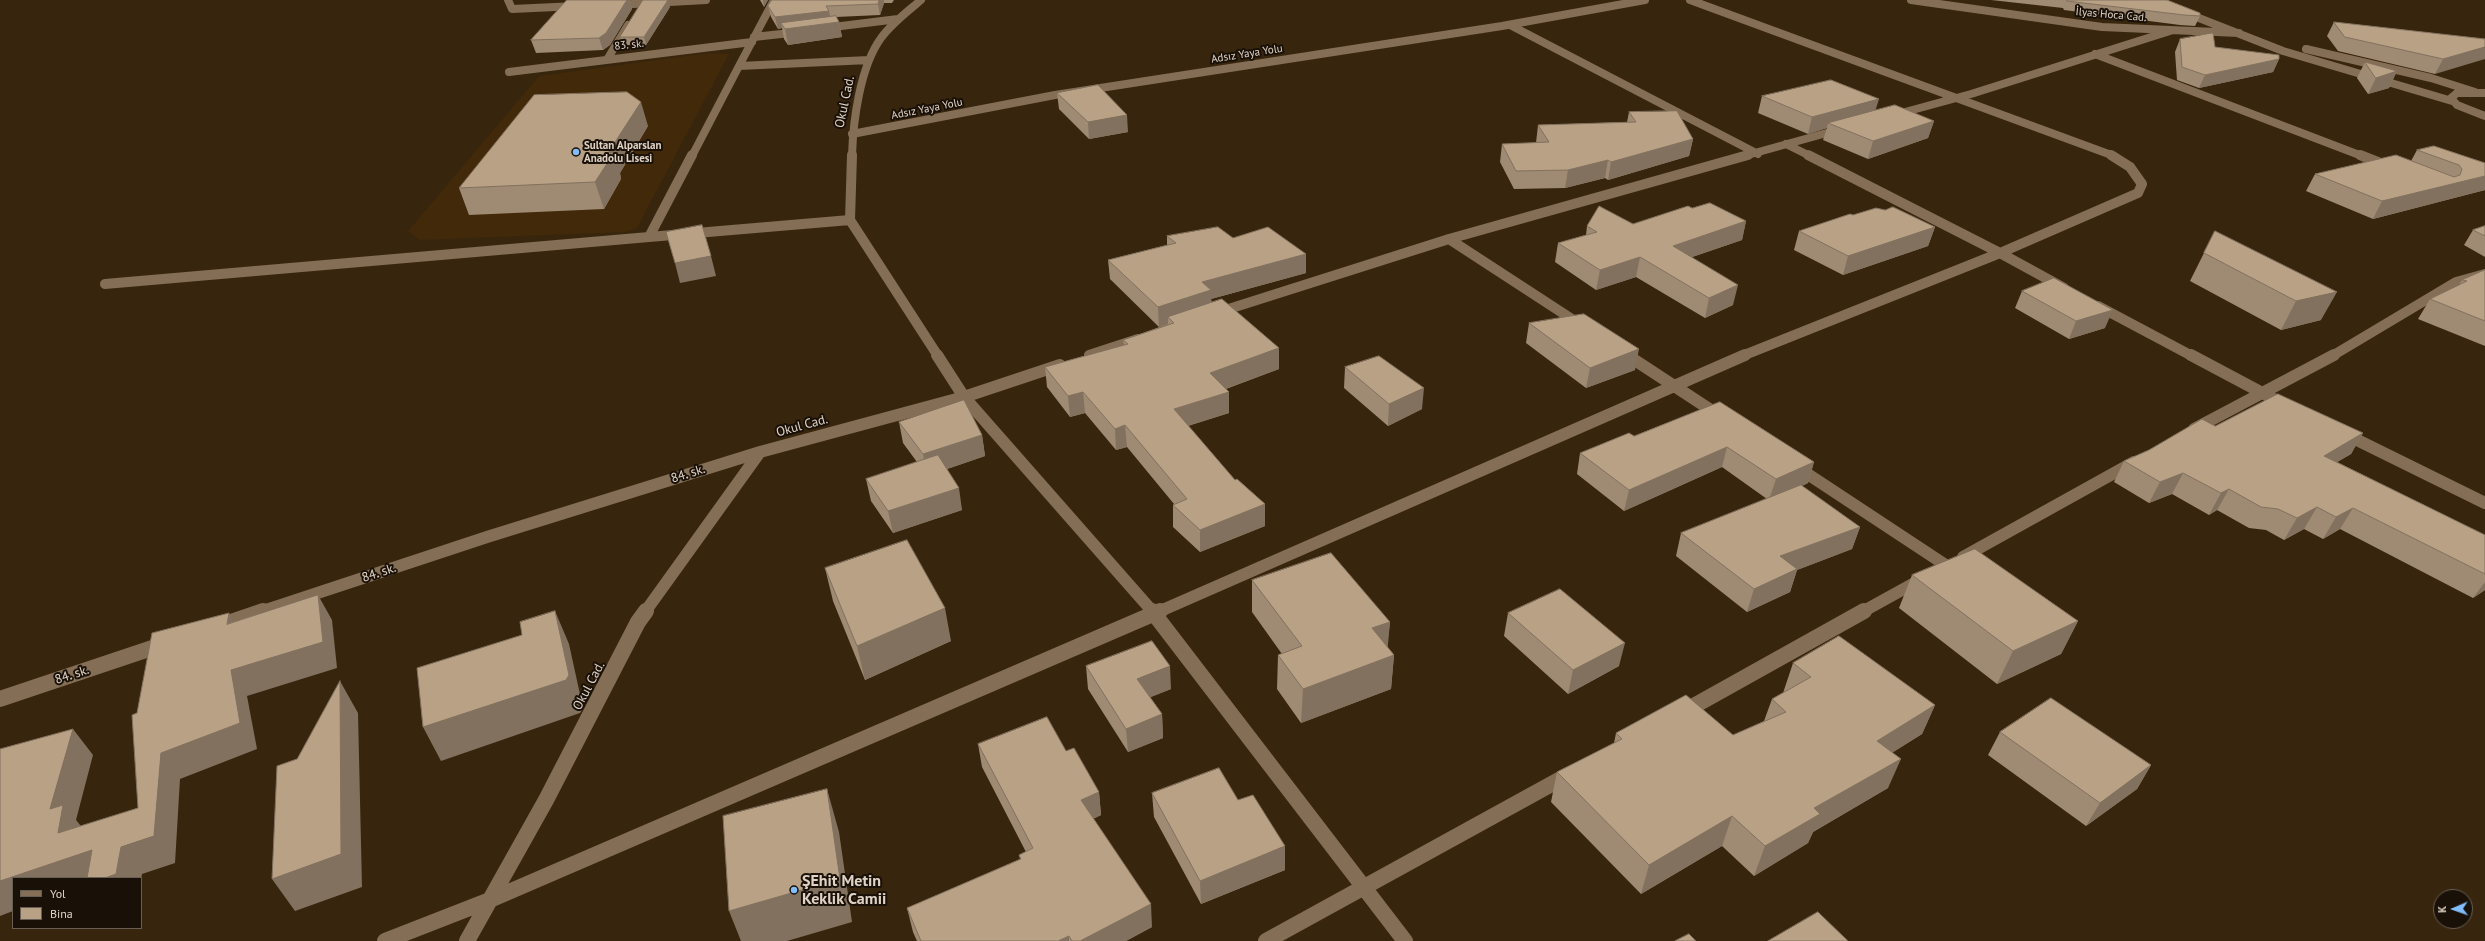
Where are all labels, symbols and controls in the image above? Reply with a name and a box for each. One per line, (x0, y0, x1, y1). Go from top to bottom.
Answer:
street label: İlyas Hoca Cad. (2075, 5, 2147, 25)
street label: 83. sk. (614, 37, 644, 53)
street label: Adsız Yaya Yolu (1210, 42, 1284, 66)
street label: Okul Cad. (832, 75, 858, 129)
street label: Adsız Yaya Yolu (890, 96, 964, 122)
place label: Sultan Alparslan Anadolu Lisesi (584, 139, 662, 165)
marker: Sultan Alparslan Anadolu Lisesi (571, 147, 581, 157)
street label: Okul Cad. (774, 412, 830, 440)
street label: 84. sk. (669, 461, 707, 487)
street label: 84. sk. (360, 560, 398, 586)
street label: Okul Cad. (570, 659, 608, 713)
street label: 84. sk. (53, 662, 91, 688)
place label: ŞEhit Metin Keklik Camii (802, 871, 886, 909)
legend (12, 877, 142, 929)
marker: ŞEhit Metin Keklik Camii (789, 885, 799, 895)
text: Yol (50, 886, 66, 901)
north arrow (2433, 889, 2473, 929)
text: Bina (50, 906, 73, 921)
text: K (2435, 906, 2449, 913)

